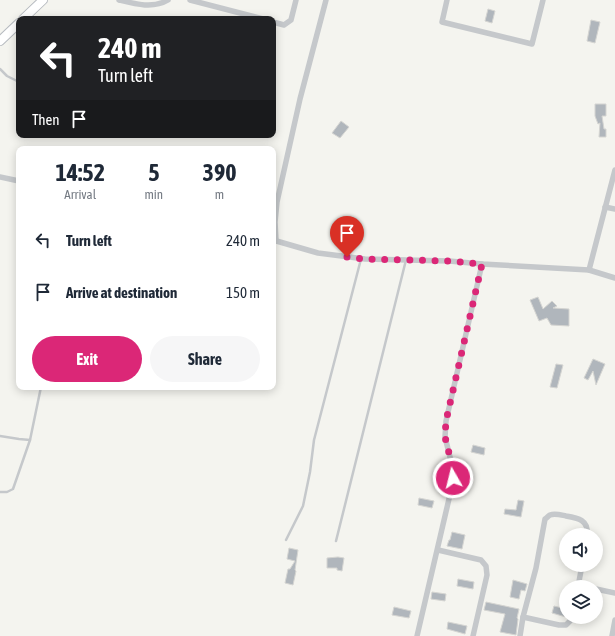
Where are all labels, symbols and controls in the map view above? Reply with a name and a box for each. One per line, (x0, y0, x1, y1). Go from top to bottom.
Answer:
icon: left (32, 32, 84, 84)
text: 240 m (98, 32, 161, 64)
text: Turn left (98, 65, 153, 86)
icon: arrive (68, 108, 90, 130)
text: Then (32, 111, 60, 128)
text: 14:52 (56, 159, 105, 186)
text: 5 (148, 159, 159, 186)
text: 390 (203, 159, 236, 186)
text: Arrival (64, 187, 96, 202)
text: min (144, 187, 163, 202)
text: m (215, 187, 224, 202)
pin (330, 216, 364, 257)
icon: arrive (336, 222, 358, 244)
icon: left (32, 229, 54, 251)
text: Turn left (66, 232, 112, 249)
text: 240 m (226, 232, 260, 249)
icon: arrive (32, 281, 54, 303)
text: Arrive at destination (66, 284, 177, 301)
text: 150 m (226, 284, 260, 301)
button: Exit (32, 336, 142, 382)
button: Share (150, 336, 260, 382)
position arrow (432, 457, 474, 499)
map controls (559, 528, 603, 624)
button: sound (559, 528, 603, 572)
button: layers (559, 580, 603, 624)

